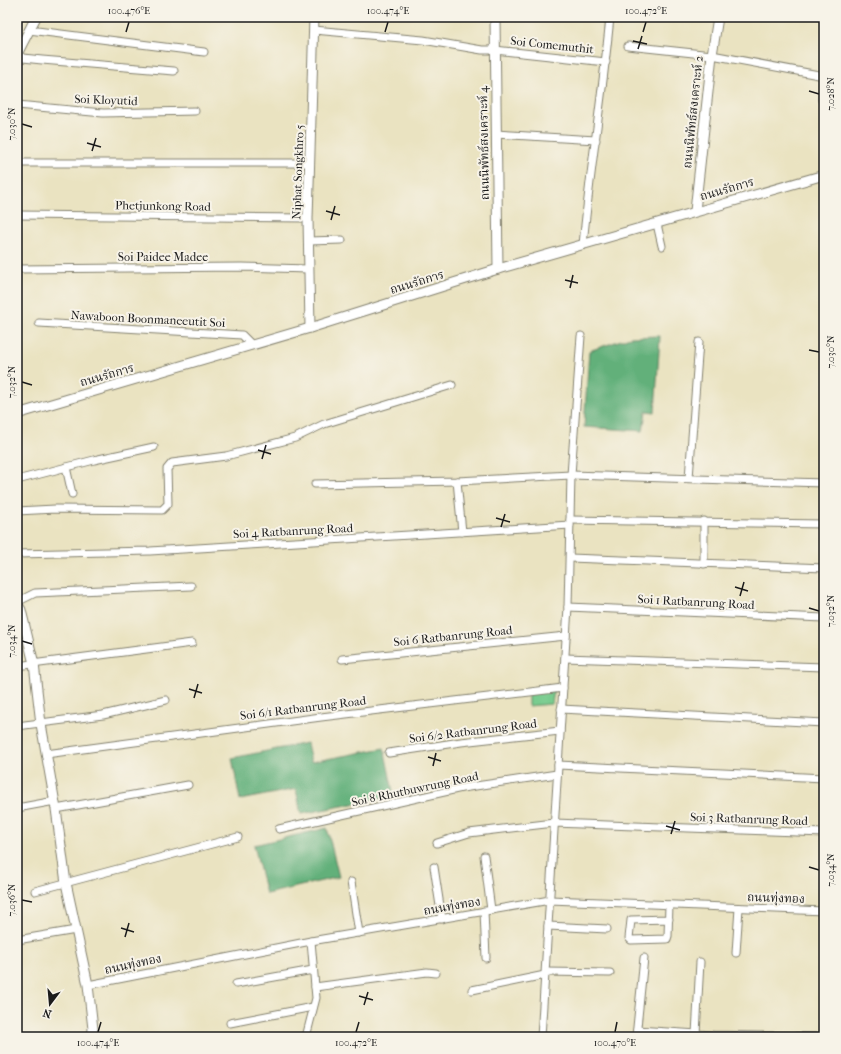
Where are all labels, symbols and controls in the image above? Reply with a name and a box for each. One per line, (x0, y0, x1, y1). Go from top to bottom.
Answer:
text: 100.476°E (108, 5, 150, 17)
text: 100.474°E (367, 5, 409, 17)
text: 100.472°E (625, 5, 667, 17)
street label: Soi Comemuthit (510, 34, 595, 56)
street label: ถนนนิพัทธ์สงเคราะห์ 2 (680, 55, 706, 169)
text: 7.028°N (825, 77, 837, 111)
street label: ถนนนิพัทธ์สงเคราะห์ 4 (476, 85, 492, 200)
street label: Soi Kloyutid (74, 92, 138, 108)
text: 7.030°N (6, 107, 18, 140)
street label: Niphat Songkhro 5 (289, 124, 307, 220)
street label: ถนนรัถการ (698, 175, 756, 203)
street label: Phetjunkong Road (115, 198, 211, 214)
street label: Soi Paidee Madee (118, 250, 208, 264)
street label: ถนนรัถการ (388, 267, 446, 297)
street label: Nawaboon Boonmaneeutit Soi (70, 308, 226, 330)
text: 7.030°N (825, 335, 837, 368)
street label: ถนนรัถการ (78, 361, 136, 389)
text: 7.032°N (6, 365, 18, 398)
street label: Soi 4 Ratbanrung Road (233, 521, 354, 541)
street label: Soi 1 Ratbanrung Road (637, 592, 755, 612)
text: 7.032°N (825, 594, 837, 627)
street label: Soi 6 Ratbanrung Road (393, 623, 514, 649)
text: 7.034°N (6, 624, 18, 658)
street label: Soi 6/1 Ratbanrung Road (239, 693, 367, 723)
street label: Soi 6/2 Ratbanrung Road (408, 716, 538, 746)
street label: Soi 8 Rhutbuwrung Road (350, 769, 480, 809)
street label: Soi 3 Ratbanrung Road (690, 810, 809, 828)
text: 7.034°N (825, 853, 837, 887)
text: 7.036°N (6, 883, 18, 916)
street label: ถนนทุ่งทอง (747, 890, 805, 907)
street label: ถนนทุ่งทอง (422, 894, 482, 919)
street label: ถนนทุ่งทอง (103, 951, 163, 978)
north arrow (30, 984, 70, 1024)
text: N (41, 1006, 53, 1021)
text: 100.474°E (77, 1037, 119, 1049)
text: 100.472°E (335, 1037, 377, 1049)
text: 100.470°E (594, 1037, 636, 1049)

